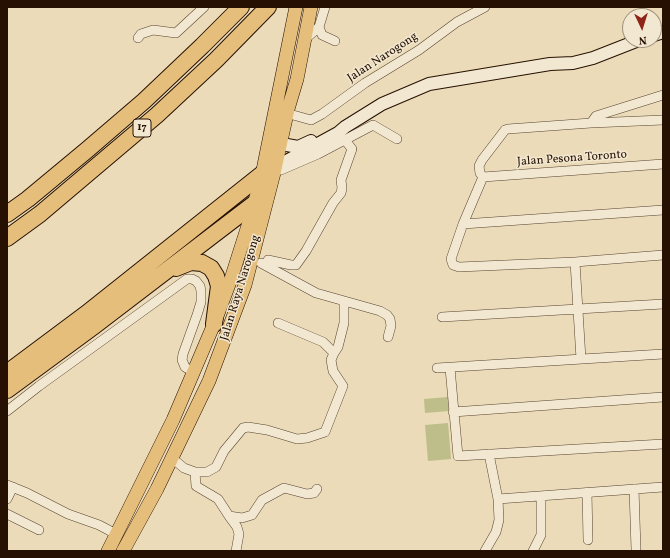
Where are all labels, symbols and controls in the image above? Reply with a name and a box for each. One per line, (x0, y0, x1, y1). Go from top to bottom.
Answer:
north arrow (622, 8, 662, 48)
street label: Jalan Narogong (345, 30, 421, 86)
text: N (638, 32, 647, 47)
road number: 17 (133, 119, 151, 137)
street label: Jalan Pesona Toronto (517, 148, 627, 170)
street label: Jalan Raya Narogong (218, 233, 264, 343)

